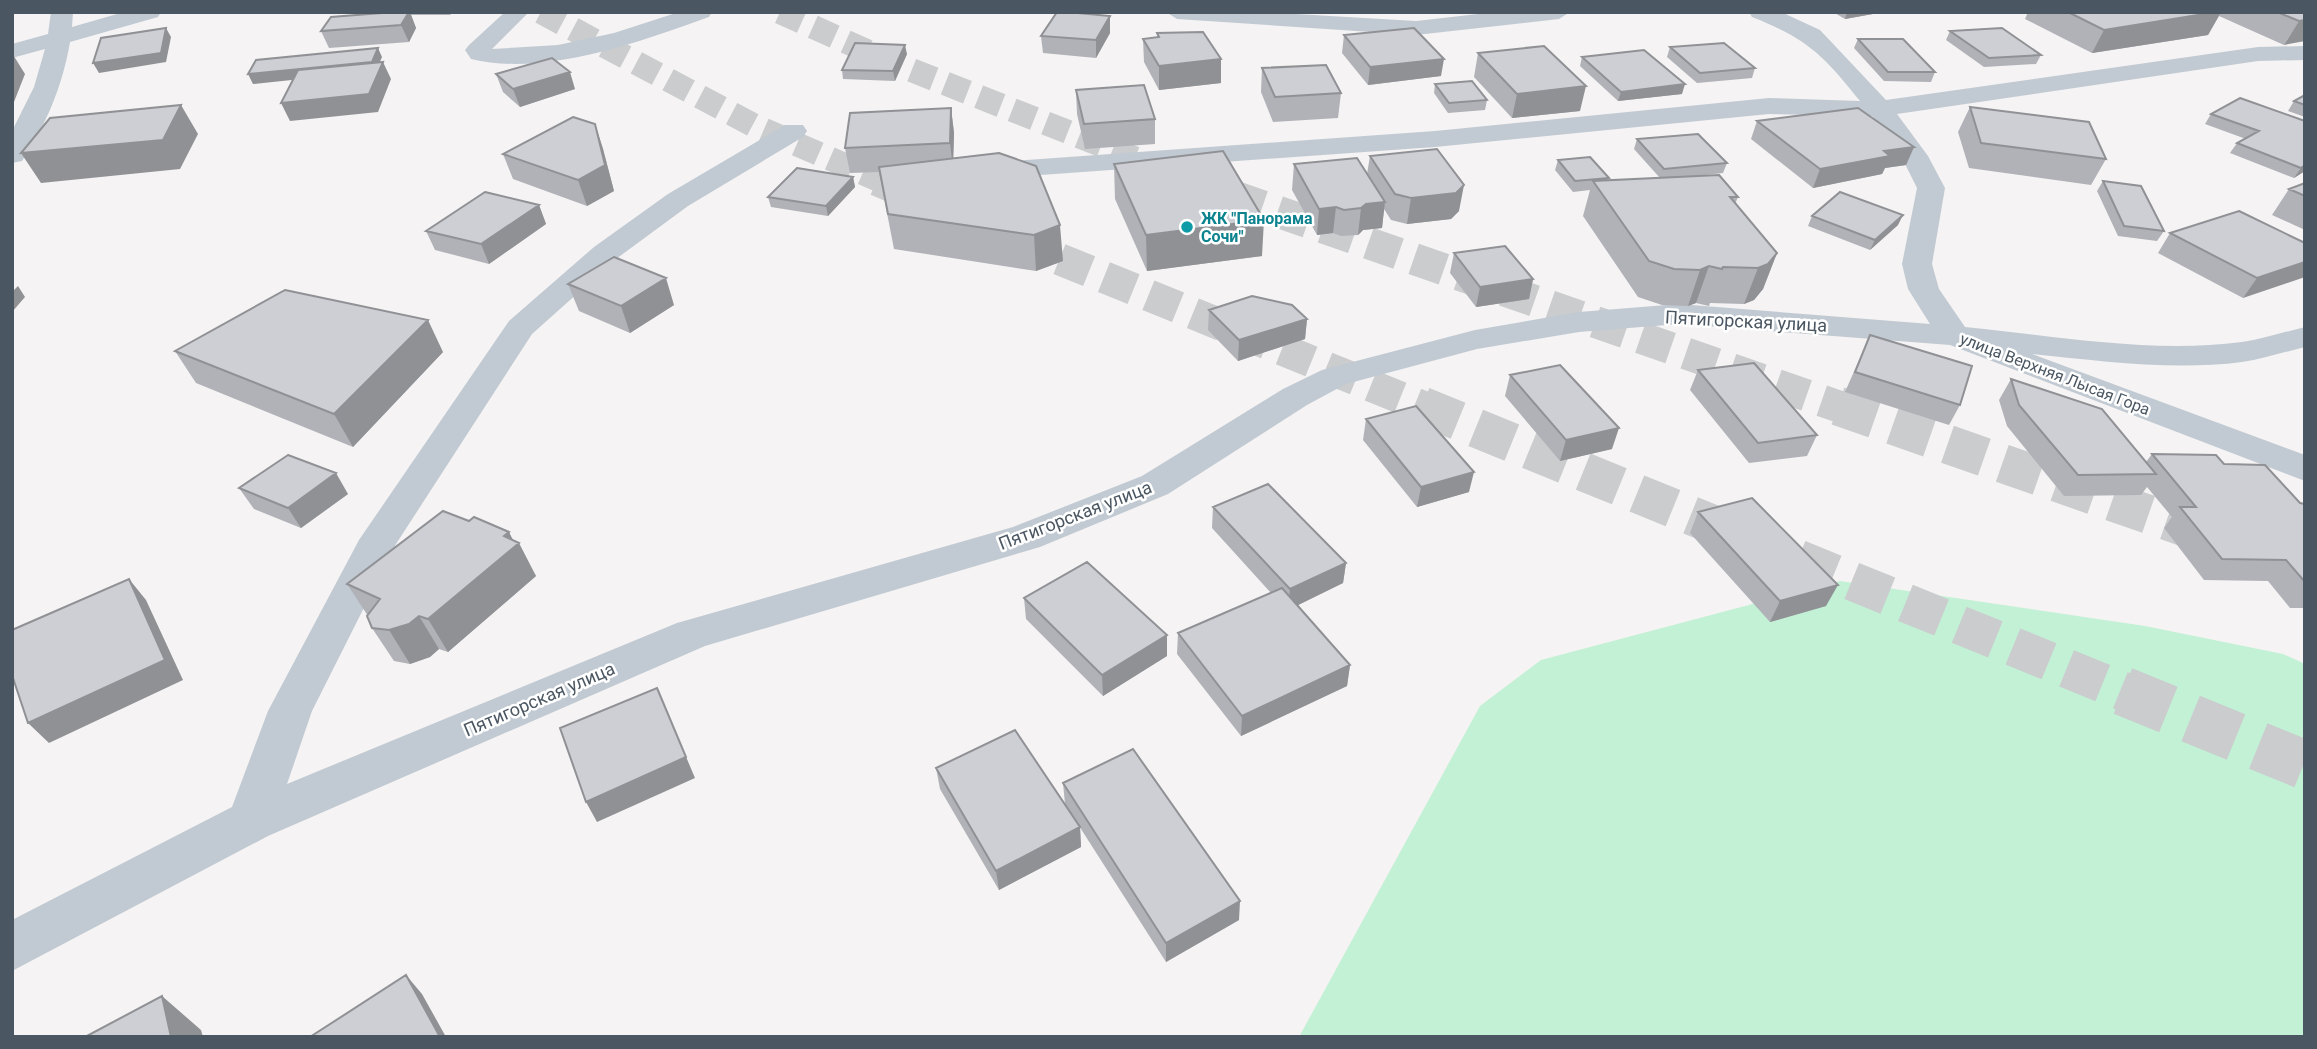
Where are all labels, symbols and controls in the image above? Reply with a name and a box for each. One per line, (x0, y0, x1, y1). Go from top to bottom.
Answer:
place label: ЖК "Панорама Сочи" (1201, 209, 1313, 246)
marker: ЖК "Панорама Сочи" (1179, 219, 1195, 235)
street label: Пятигорская улица (1664, 306, 1828, 336)
street label: улица Верхняя Лысая Гора (1957, 329, 2153, 419)
street label: Пятигорская улица (996, 476, 1154, 554)
street label: Пятигорская улица (460, 658, 618, 740)

